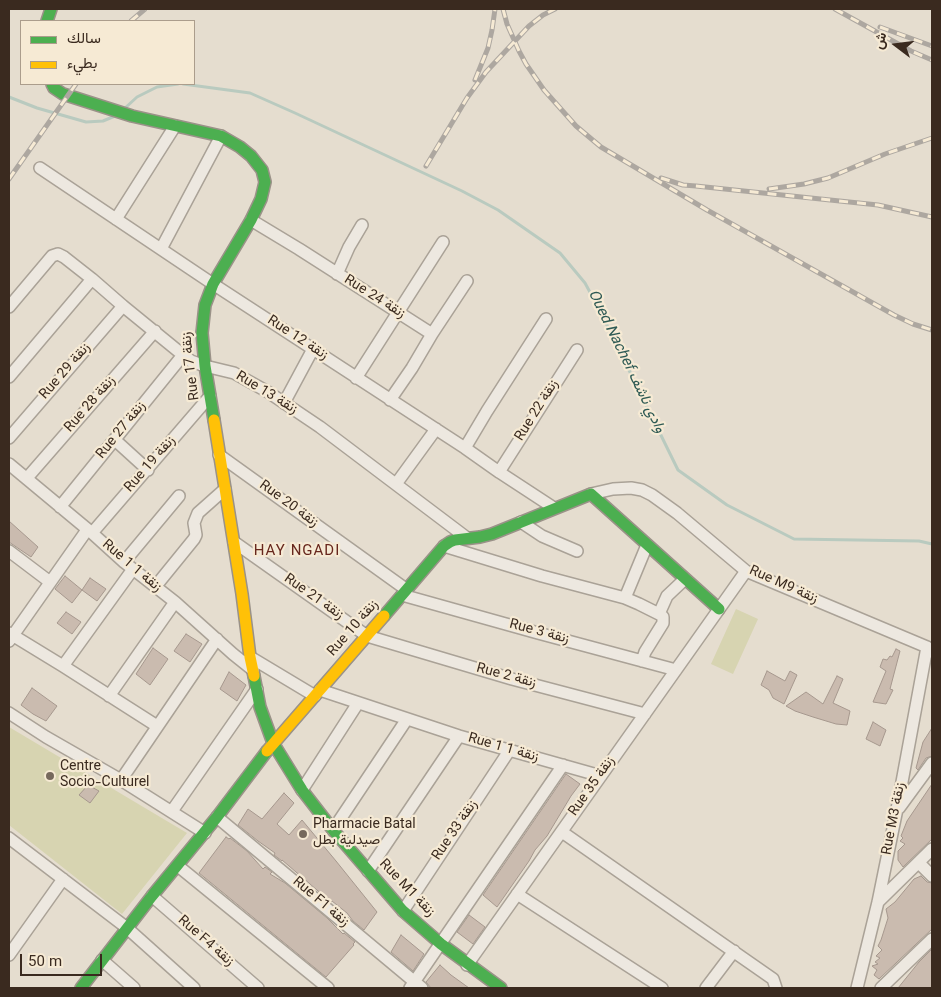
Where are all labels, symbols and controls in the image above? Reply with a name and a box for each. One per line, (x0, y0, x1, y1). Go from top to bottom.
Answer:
legend (20, 20, 195, 85)
north arrow (871, 20, 921, 70)
text: سالك (67, 28, 101, 51)
text: ش (869, 30, 894, 52)
text: بطيء (67, 53, 97, 76)
street label: Rue 24 زنقة (340, 273, 408, 323)
water label: Oued Nachef وادي ناشف (582, 287, 668, 437)
street label: Rue 12 زنقة (263, 313, 331, 365)
street label: Rue 17 زنقة (179, 331, 205, 401)
street label: Rue 29 زنقة (37, 340, 95, 404)
street label: Rue 13 زنقة (232, 369, 300, 419)
street label: Rue 28 زنقة (62, 373, 120, 437)
street label: Rue 22 زنقة (513, 377, 563, 445)
street label: Rue 27 زنقة (94, 399, 150, 463)
street label: Rue 19 زنقة (122, 433, 180, 497)
street label: Rue 20 زنقة (255, 478, 321, 532)
street label: Rue 1 زنقة 1 (98, 537, 164, 597)
district label: HAY NGADI (253, 544, 341, 562)
street label: Rue M9 زنقة (746, 563, 820, 609)
street label: Rue 21 زنقة (280, 571, 346, 625)
street label: Rue 10 زنقة (325, 597, 383, 661)
street label: Rue 3 زنقة (507, 617, 571, 649)
street label: Rue 2 زنقة (474, 661, 538, 693)
street label: Rue 1 زنقة 1 (466, 731, 540, 767)
street label: Rue 35 زنقة (566, 754, 620, 820)
place label: Centre Socio-Culturel (60, 760, 150, 792)
marker: Centre Socio-Culturel (44, 770, 56, 782)
street label: Rue M3 زنقة (880, 781, 910, 857)
street label: Rue 33 زنقة (430, 798, 482, 864)
place label: Pharmacie Batal صيدلية بطل (313, 818, 416, 850)
marker: Pharmacie Batal صيدلية بطل (297, 828, 309, 840)
street label: Rue M1 زنقة (374, 857, 438, 921)
street label: Rue F1 زنقة (288, 874, 352, 932)
street label: Rue F4 زنقة (173, 913, 237, 971)
scale bar (22, 944, 105, 976)
text: 50 m (28, 951, 62, 974)

